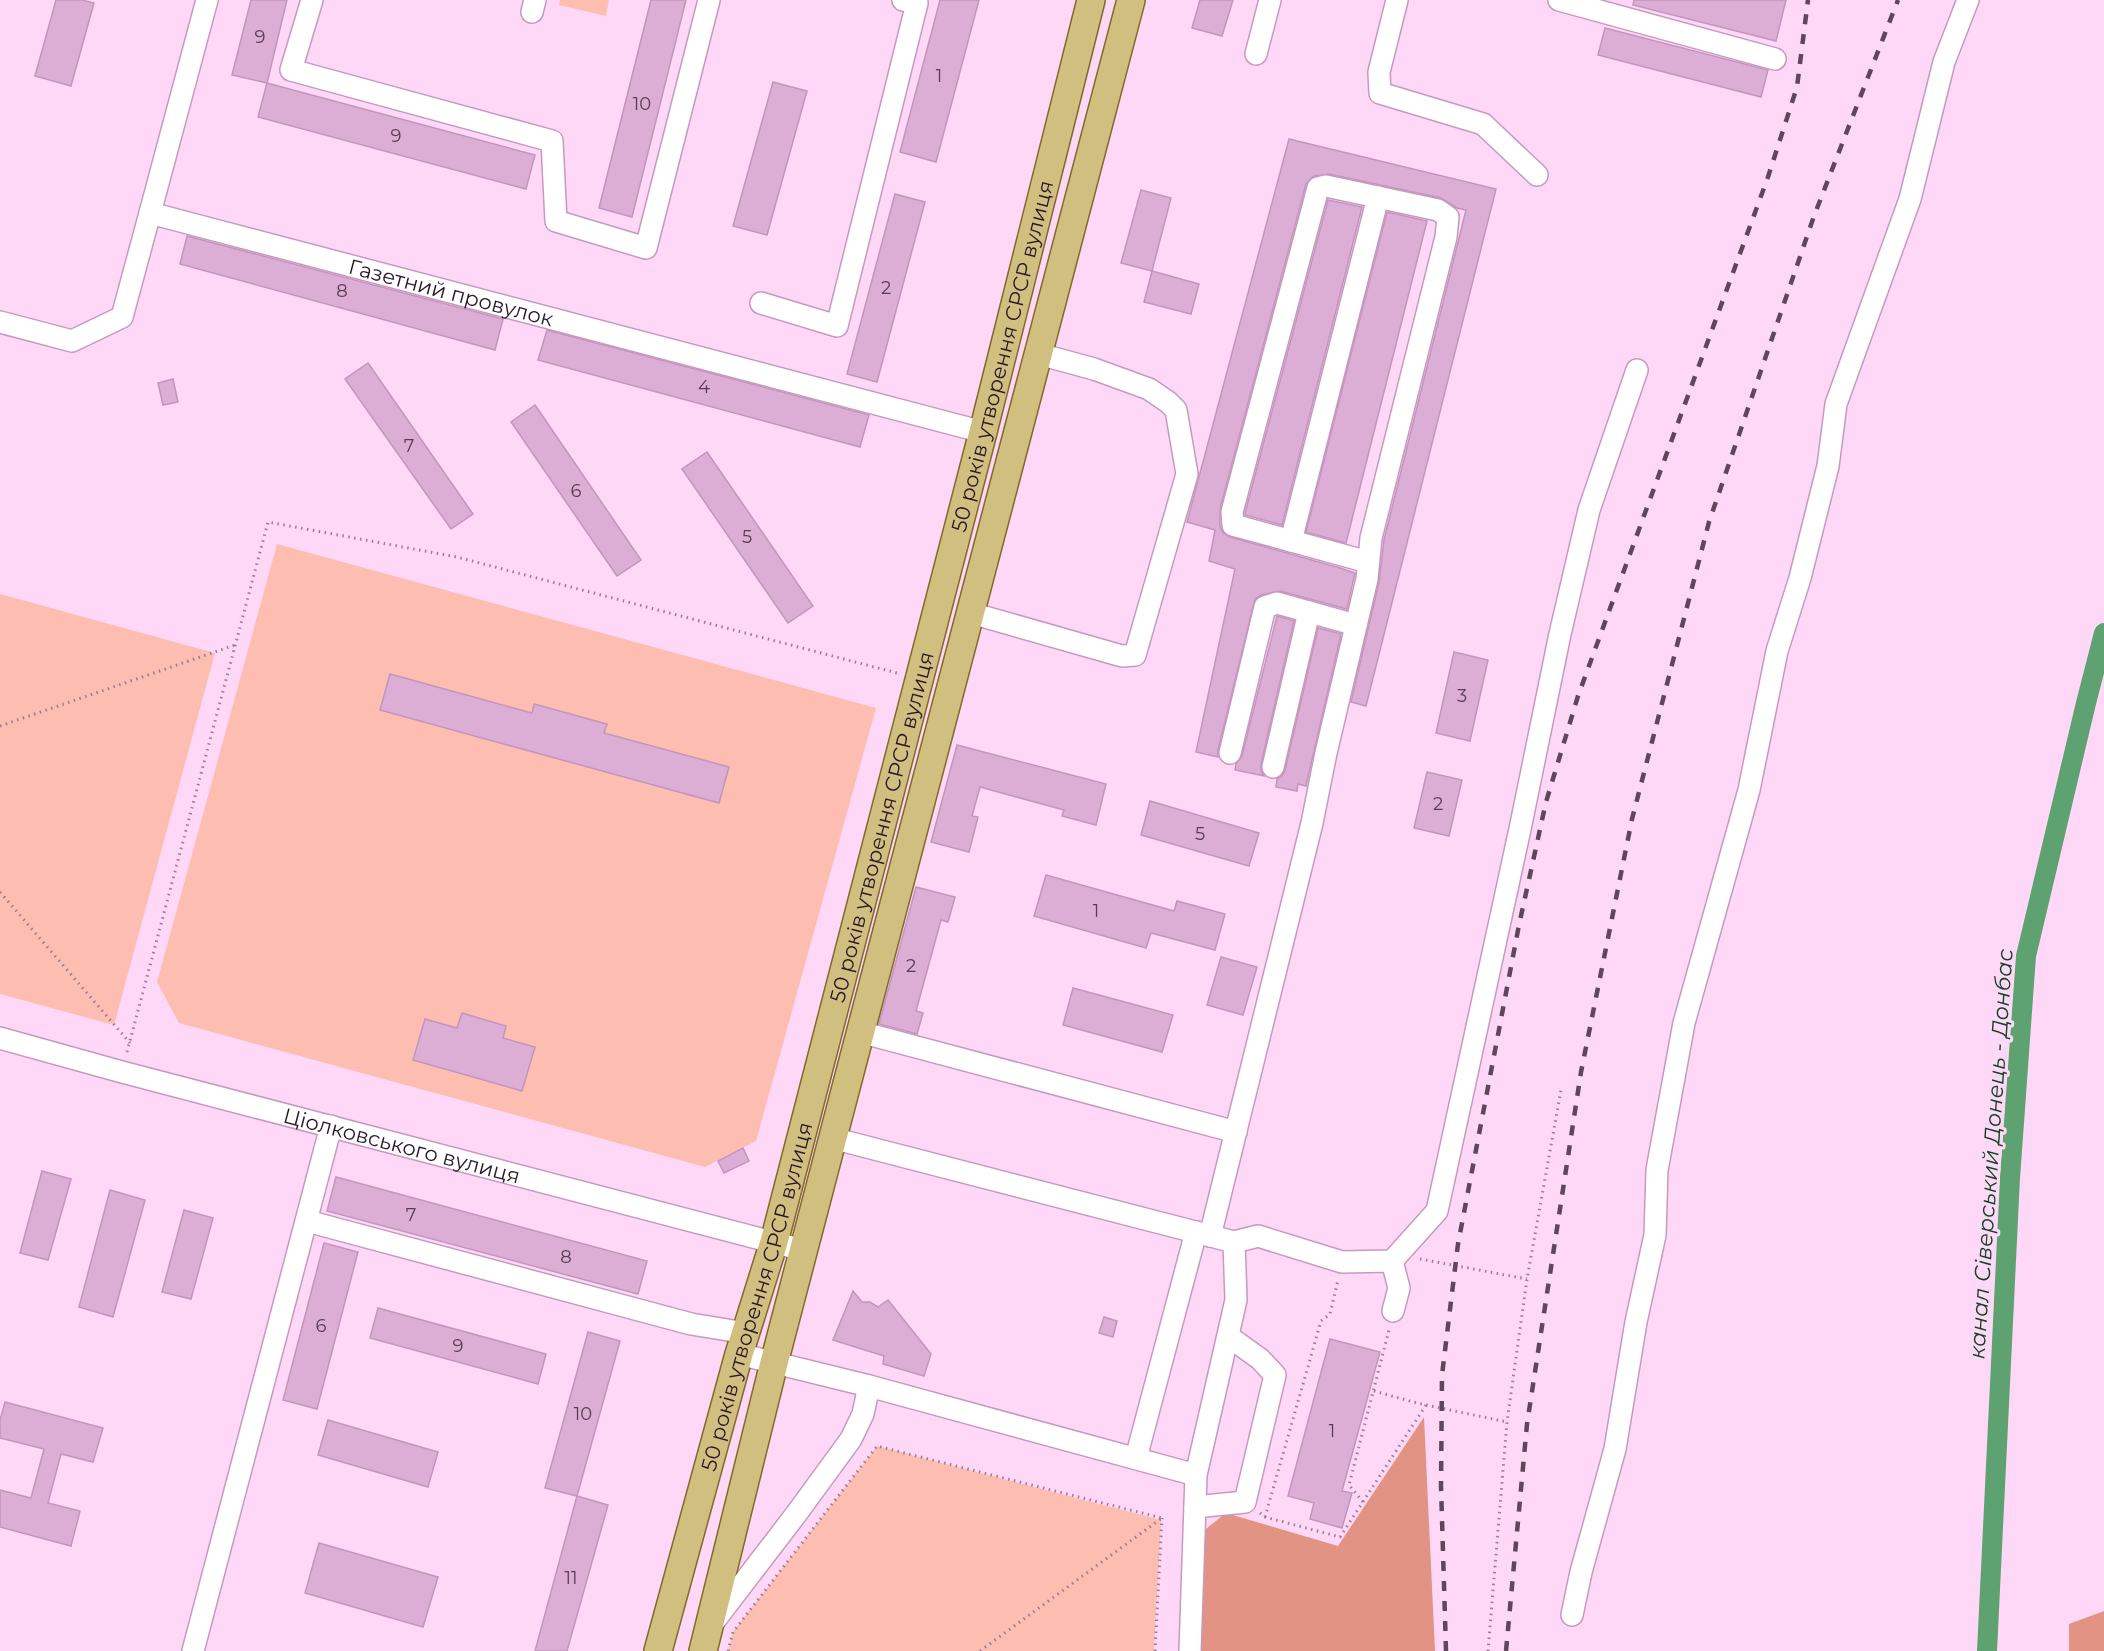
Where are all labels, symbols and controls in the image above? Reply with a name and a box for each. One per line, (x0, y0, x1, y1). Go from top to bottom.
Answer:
house number: 9 (255, 26, 266, 48)
house number: 1 (936, 65, 942, 87)
house number: 10 (633, 93, 651, 115)
house number: 9 (391, 125, 402, 147)
street label: 50 років утворення СРСР вулиця (945, 178, 1058, 534)
street label: Газетний провулок (346, 253, 556, 331)
house number: 2 (881, 277, 891, 299)
house number: 8 (336, 280, 348, 302)
house number: 4 (698, 376, 710, 398)
house number: 7 (404, 435, 414, 457)
house number: 6 (571, 480, 582, 502)
house number: 5 (742, 526, 752, 548)
street label: 50 років утворення СРСР вулиця (824, 649, 938, 1005)
house number: 3 (1457, 685, 1467, 707)
house number: 2 (1433, 793, 1443, 815)
house number: 5 (1195, 823, 1205, 845)
house number: 1 (1093, 900, 1099, 922)
water label: канал Сіверський Донець - Донбас (1963, 948, 2019, 1360)
house number: 2 (906, 955, 916, 977)
street label: Ціолковського вулиця (281, 1102, 523, 1188)
street label: 50 років утворення СРСР вулиця (695, 1119, 817, 1474)
house number: 7 (406, 1204, 416, 1226)
house number: 8 (560, 1246, 572, 1268)
house number: 6 (316, 1315, 327, 1337)
house number: 9 (453, 1335, 464, 1357)
house number: 10 (574, 1403, 592, 1425)
house number: 1 (1329, 1420, 1335, 1442)
house number: 11 (565, 1567, 578, 1589)

